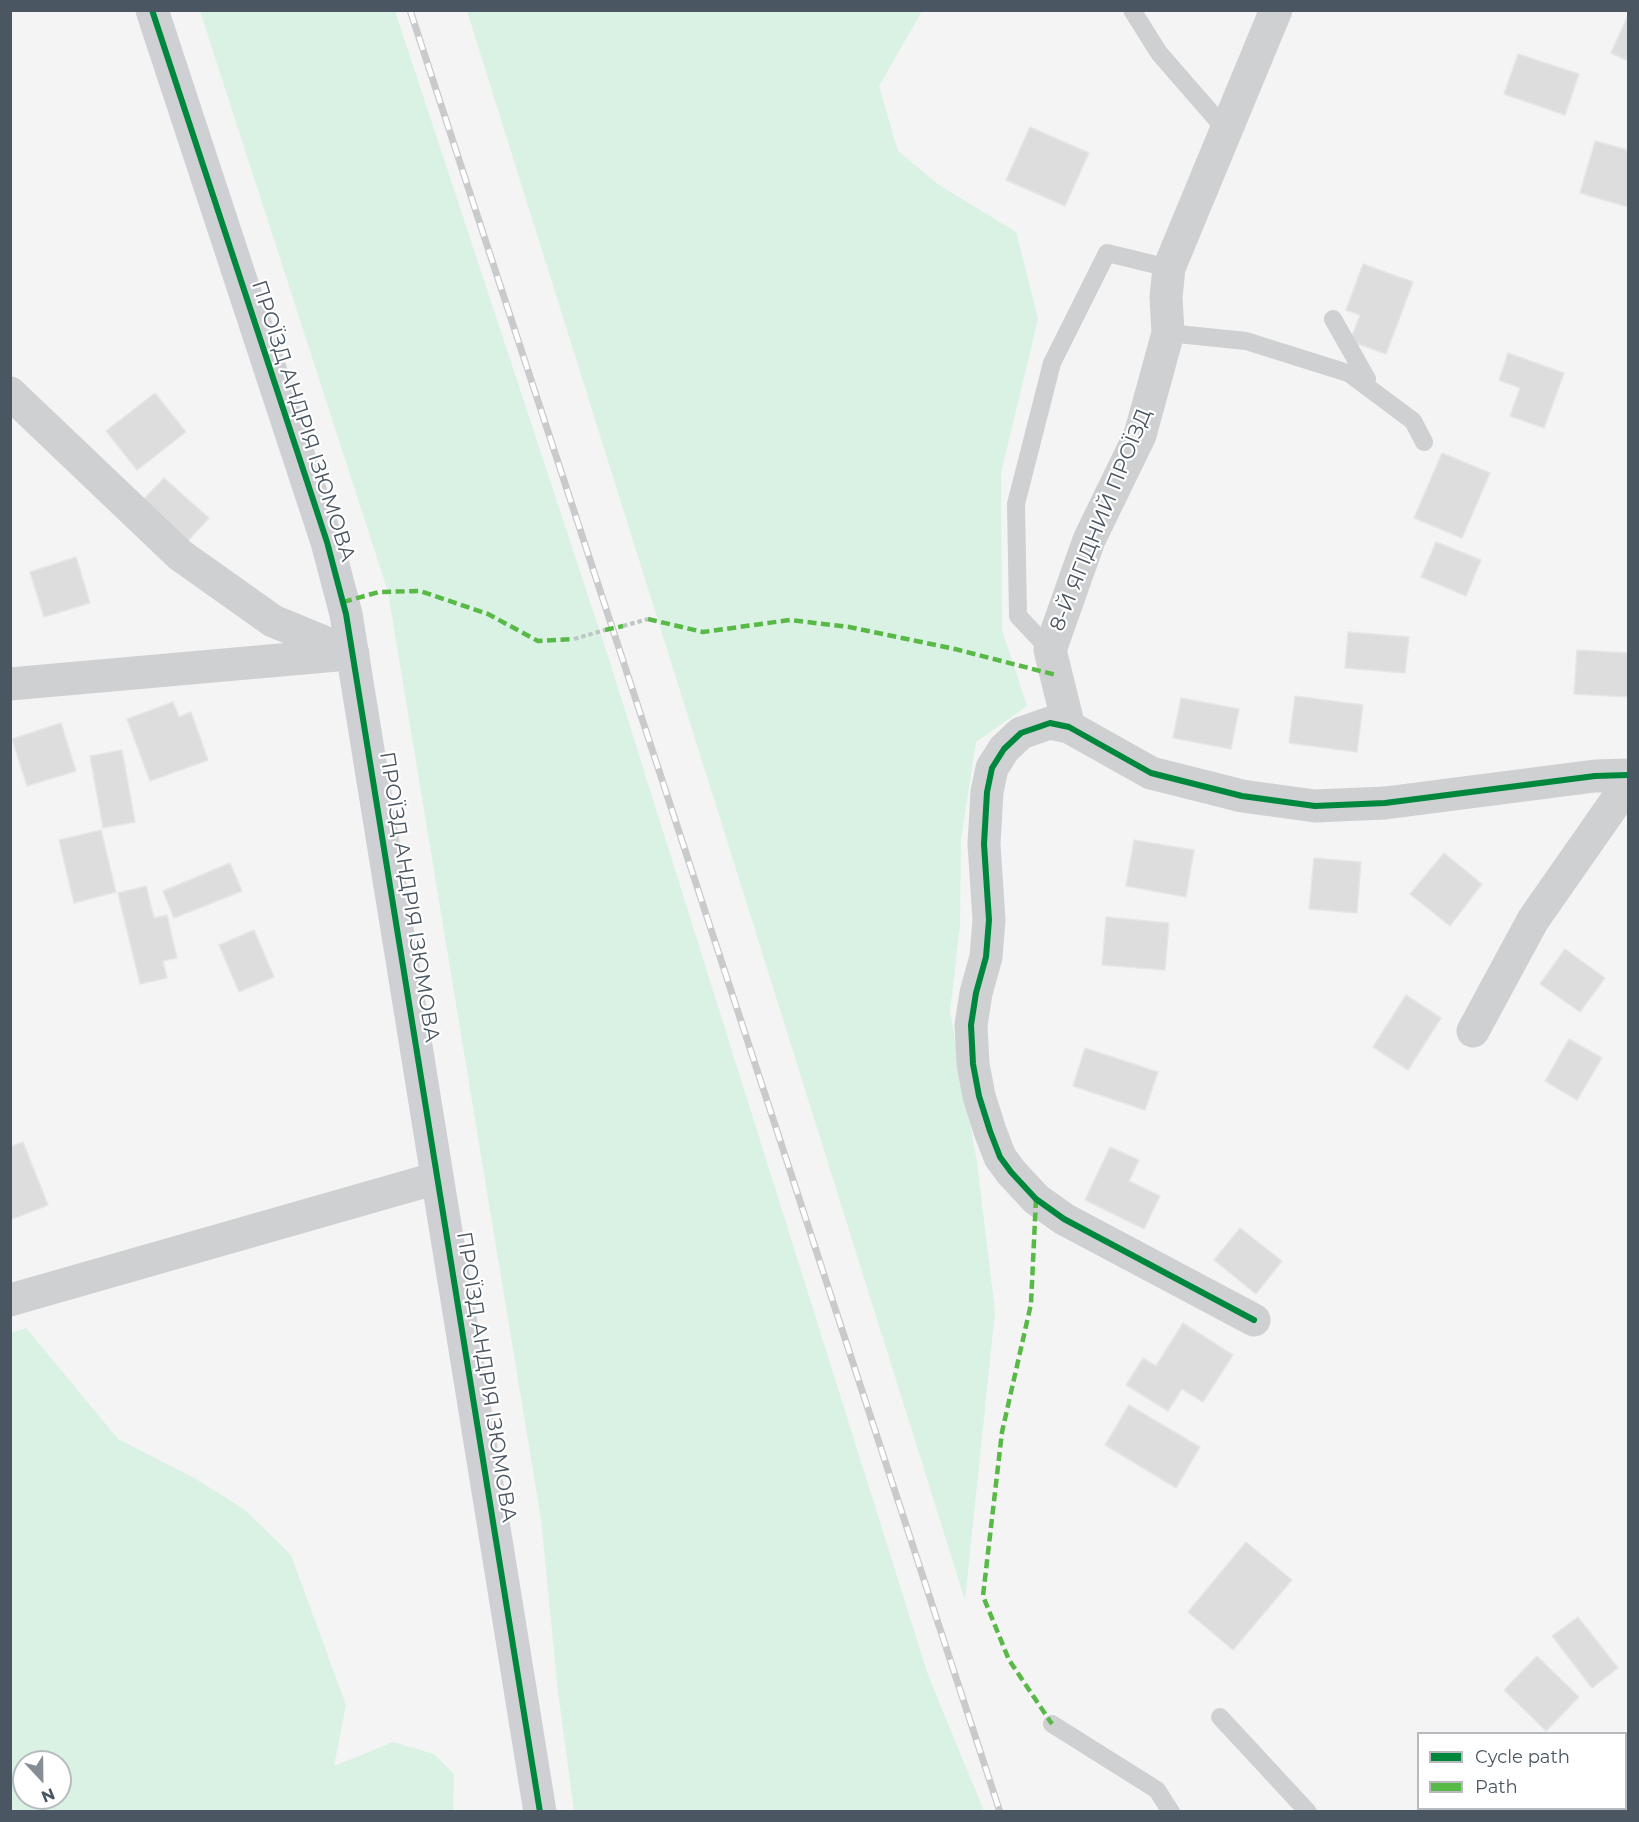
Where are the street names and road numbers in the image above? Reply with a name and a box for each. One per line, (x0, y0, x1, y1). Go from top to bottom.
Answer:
street label: ПРОЇЗД АНДРІЯ ІЗЮМОВА (246, 277, 360, 565)
street label: 8-Й ЯГІДНИЙ ПРОЇЗД (1045, 405, 1157, 635)
street label: ПРОЇЗД АНДРІЯ ІЗЮМОВА (374, 750, 444, 1044)
street label: ПРОЇЗД АНДРІЯ ІЗЮМОВА (451, 1230, 521, 1524)

